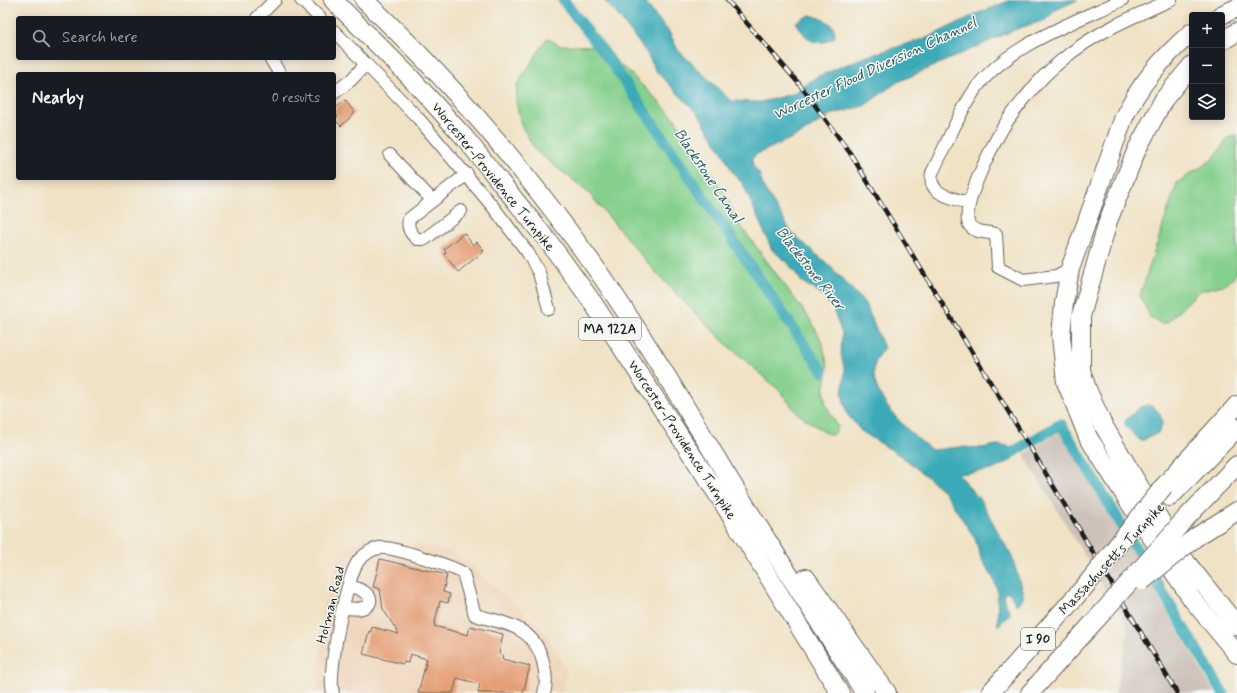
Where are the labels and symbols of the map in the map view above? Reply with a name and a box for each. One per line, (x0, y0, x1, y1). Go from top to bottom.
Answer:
water label: Worcester Flood Diversion Channel (770, 12, 981, 125)
street label: Worcester-Providence Turnpike (427, 99, 559, 255)
water label: Blackstone Canal (669, 125, 748, 228)
water label: Blackstone River (771, 223, 850, 316)
road number: MA 122A (579, 318, 641, 340)
street label: Worcester-Providence Turnpike (624, 357, 741, 523)
street label: Massachusetts Turnpike (1055, 499, 1169, 619)
street label: Holman Road (313, 564, 349, 646)
road number: I 90 (1021, 628, 1055, 650)

